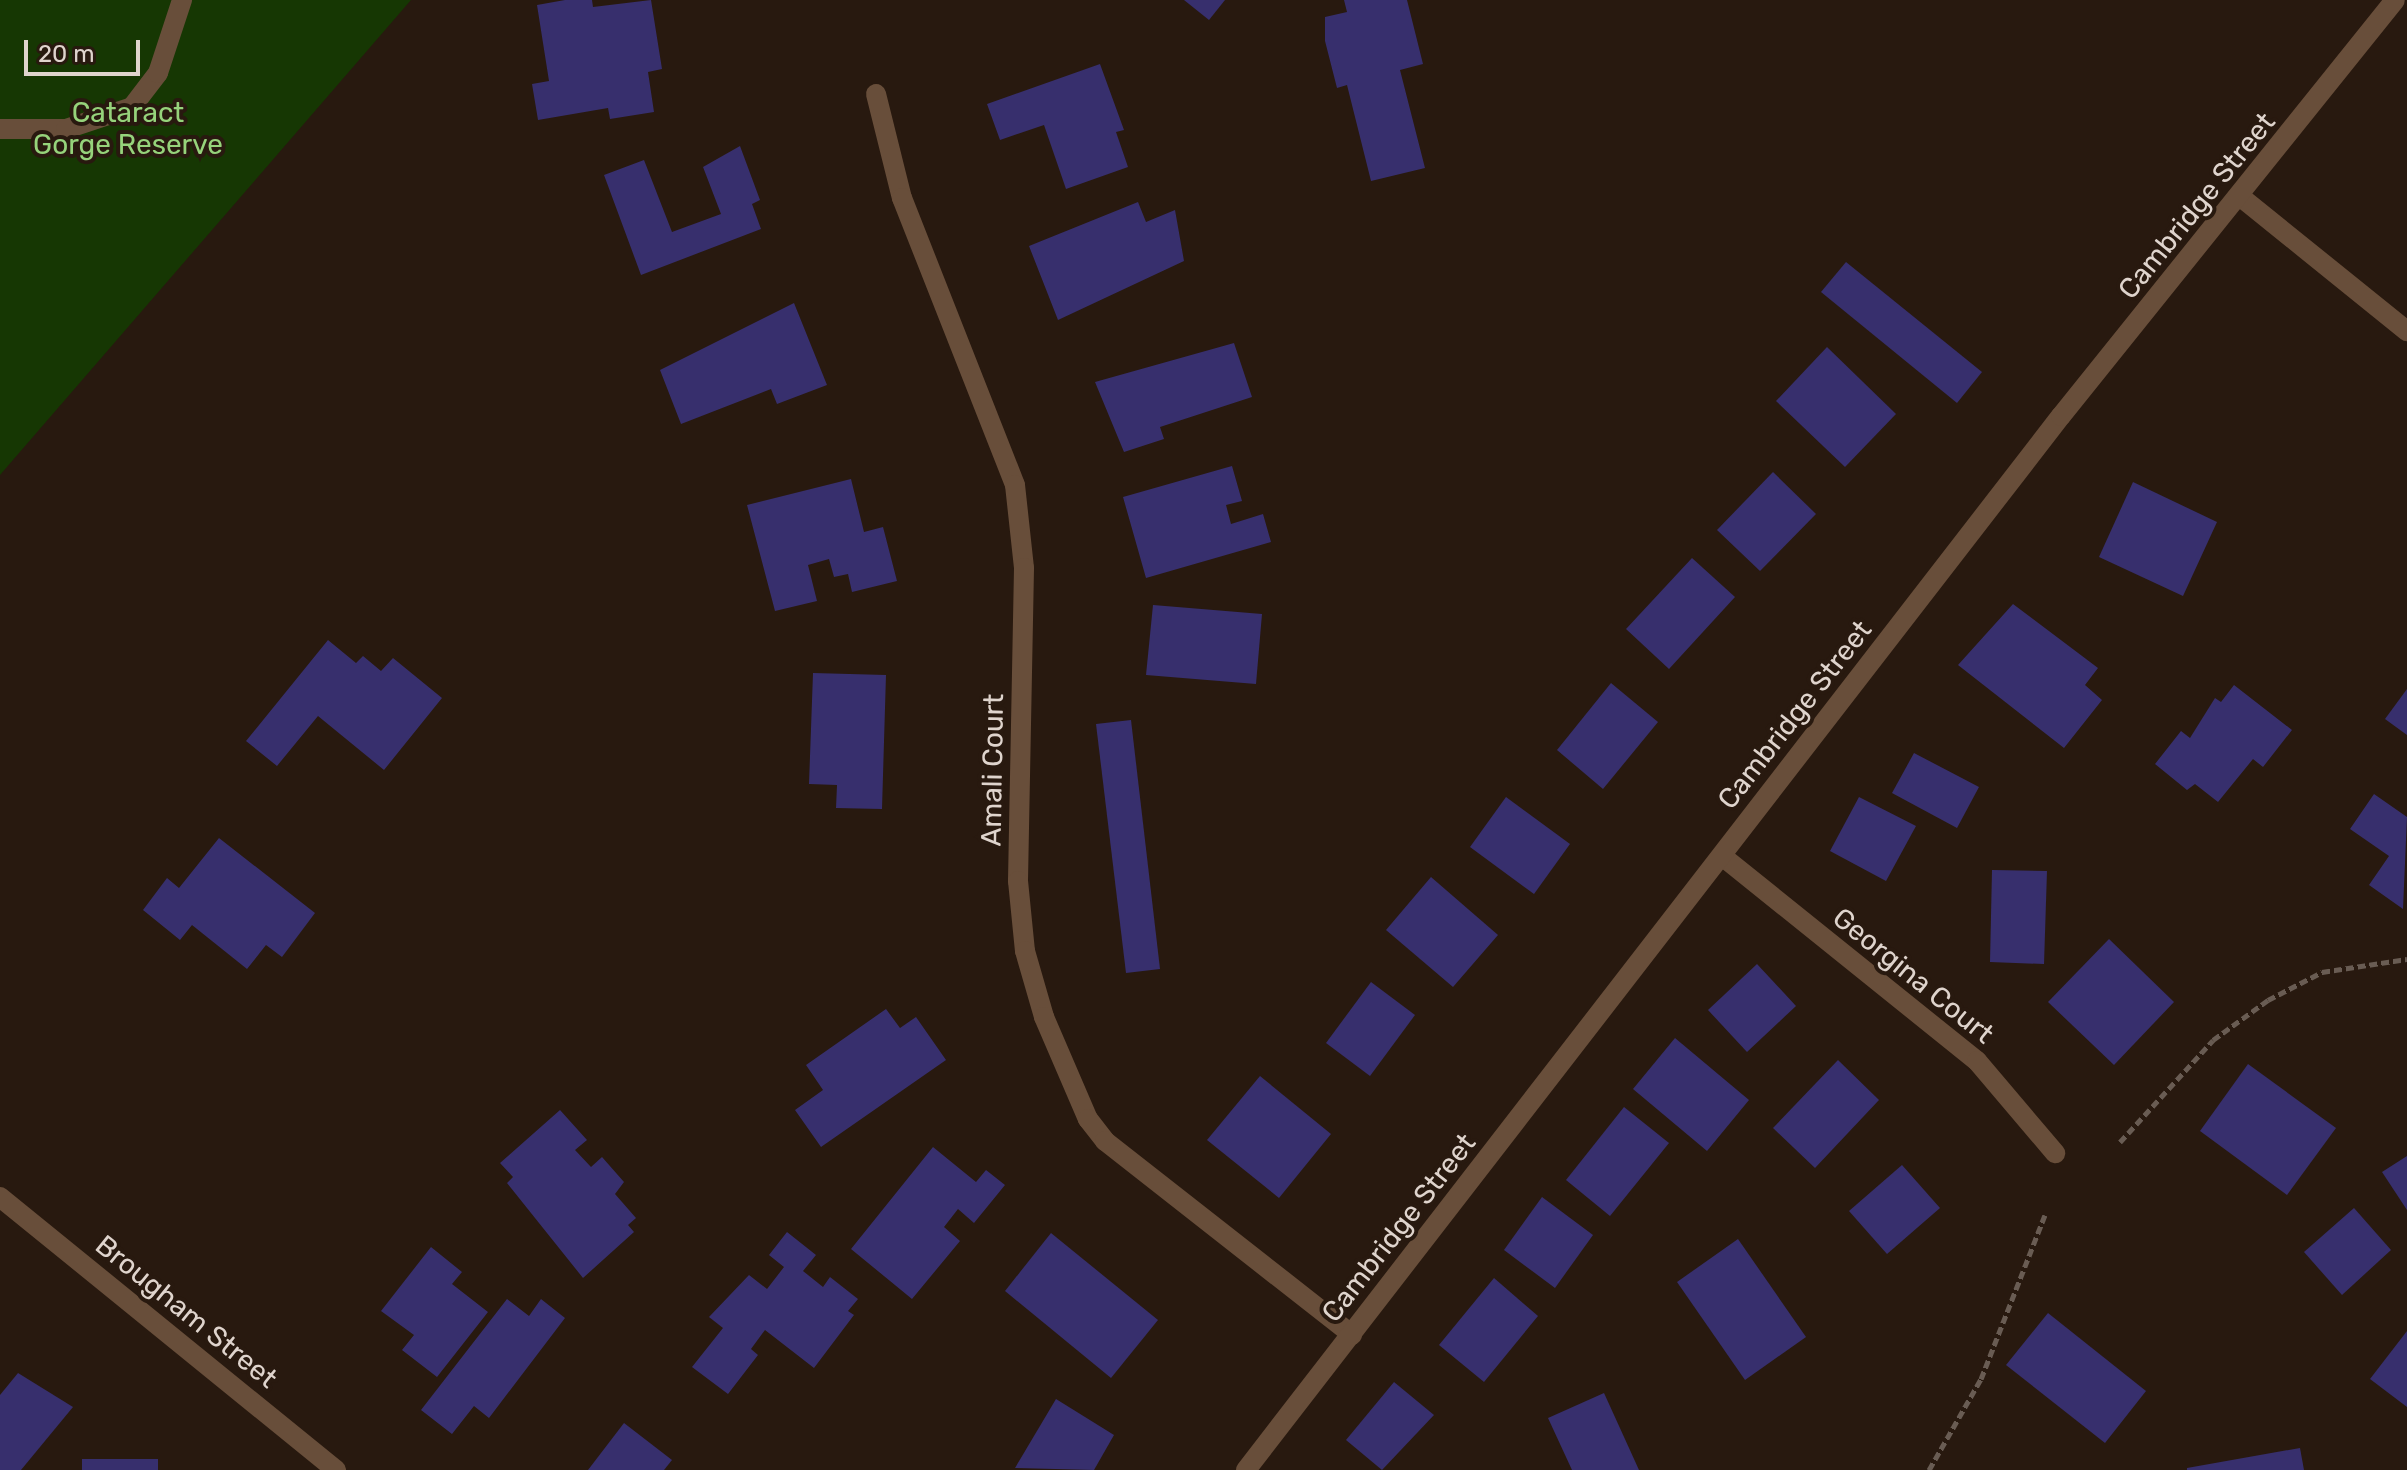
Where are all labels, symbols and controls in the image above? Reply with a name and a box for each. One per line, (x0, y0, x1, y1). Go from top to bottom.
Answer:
scale bar (28, 24, 144, 74)
text: 20 m (38, 40, 95, 68)
park label: Cataract Gorge Reserve (33, 96, 223, 162)
street label: Cambridge Street (2112, 106, 2282, 306)
street label: Cambridge Street (1711, 614, 1879, 816)
street label: Amali Court (975, 693, 1011, 847)
street label: Georgina Court (1826, 901, 2000, 1051)
street label: Cambridge Street (1315, 1127, 1483, 1329)
street label: Brougham Street (88, 1228, 284, 1396)

